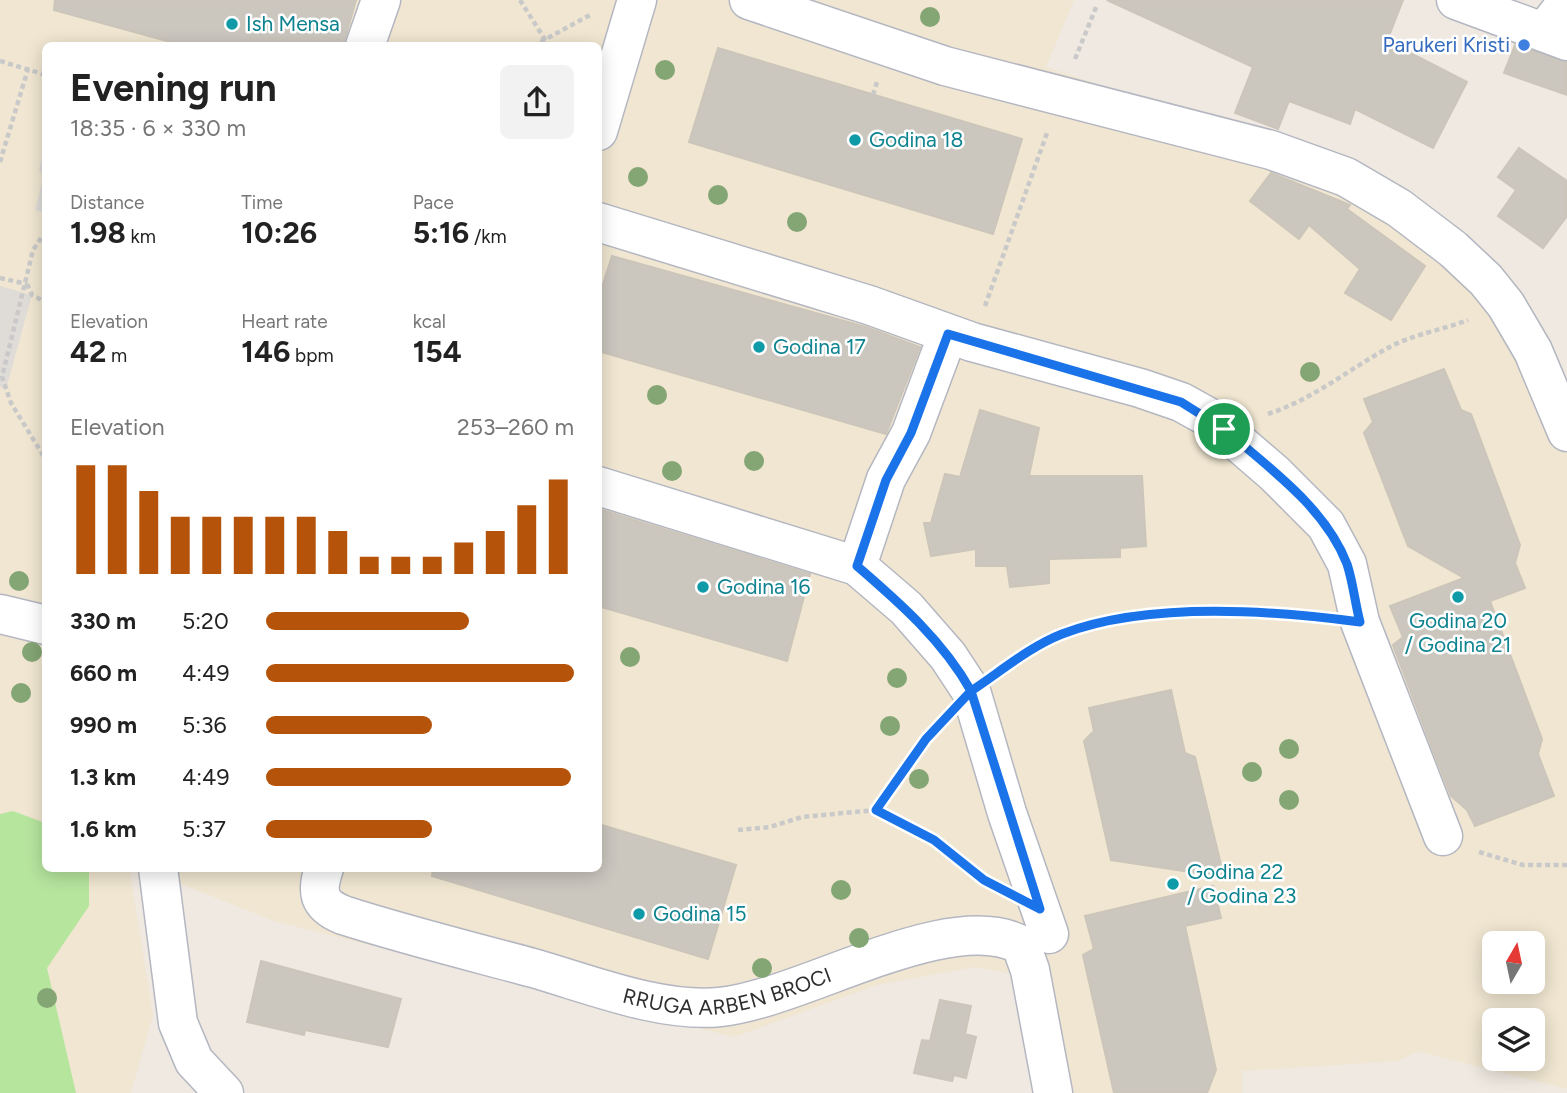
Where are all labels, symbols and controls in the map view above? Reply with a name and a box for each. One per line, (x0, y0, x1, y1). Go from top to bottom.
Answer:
place label: Ish Mensa (246, 11, 340, 36)
marker: Ish Mensa (224, 16, 240, 32)
place label: Parukeri Kristi (1383, 32, 1510, 57)
marker: Parukeri Kristi (1516, 37, 1532, 53)
text: Evening run (70, 65, 277, 111)
button: share (500, 65, 574, 139)
text: 18:35 · 6 × 330 m (70, 114, 246, 142)
place label: Godina 18 (869, 127, 964, 152)
marker: Godina 18 (847, 132, 863, 148)
text: Distance (70, 191, 144, 214)
text: Time (241, 191, 283, 214)
text: Pace (413, 191, 454, 214)
text: 1.98 (70, 214, 126, 251)
text: 10:26 (241, 214, 317, 251)
text: 5:16 (413, 214, 469, 251)
text: km (126, 225, 156, 248)
text: /km (469, 225, 507, 248)
text: Elevation (70, 310, 148, 333)
text: Heart rate (241, 310, 328, 333)
text: kcal (413, 310, 446, 333)
text: 42 (70, 333, 106, 370)
text: 146 (241, 333, 290, 370)
text: 154 (413, 333, 462, 370)
place label: Godina 17 (773, 334, 866, 359)
marker: Godina 17 (751, 339, 767, 355)
text: m (106, 344, 127, 367)
text: bpm (290, 344, 334, 367)
pin (1194, 399, 1254, 459)
icon: arrive (1205, 410, 1243, 448)
text: Elevation (70, 413, 165, 441)
text: 253–260 m (457, 413, 574, 441)
place label: Godina 16 (717, 574, 811, 599)
marker: Godina 16 (695, 579, 711, 595)
marker: Godina 20 / Godina 21 (1450, 589, 1466, 605)
text: 330 m (70, 607, 136, 635)
text: 5:20 (182, 607, 229, 635)
place label: Godina 20 / Godina 21 (1405, 608, 1511, 657)
text: 660 m (70, 659, 137, 687)
text: 4:49 (182, 659, 229, 687)
text: 990 m (70, 711, 137, 739)
text: 5:36 (182, 711, 227, 739)
text: 1.3 km (70, 763, 136, 791)
text: 4:49 (182, 763, 229, 791)
text: 1.6 km (70, 815, 137, 843)
text: 5:37 (182, 815, 226, 843)
place label: Godina 22 / Godina 23 (1187, 859, 1296, 908)
marker: Godina 22 / Godina 23 (1165, 876, 1181, 892)
place label: Godina 15 (653, 901, 747, 926)
marker: Godina 15 (631, 906, 647, 922)
north arrow (1482, 931, 1545, 994)
map controls (1482, 931, 1545, 1071)
street label: RRUGA ARBEN BROCI (620, 962, 835, 1020)
button: layers (1482, 1008, 1545, 1071)

